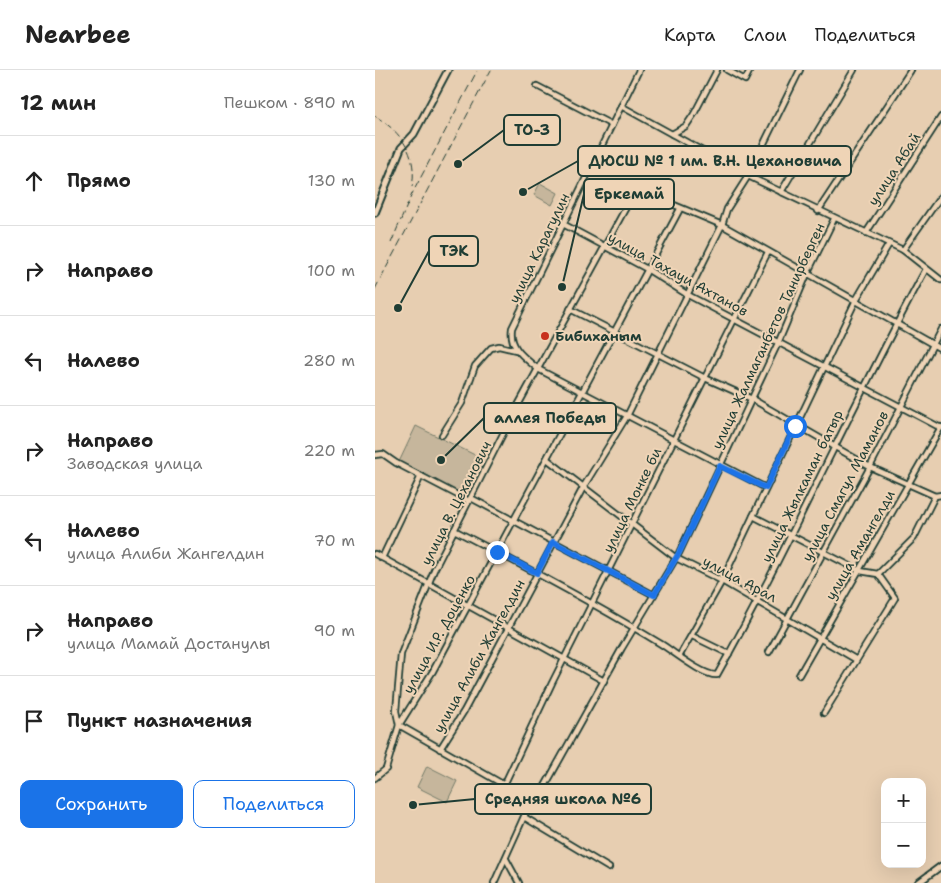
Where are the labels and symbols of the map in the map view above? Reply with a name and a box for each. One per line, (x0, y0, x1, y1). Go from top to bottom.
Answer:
callout: ТО-3 (504, 115, 560, 145)
text: ТО-3 (514, 120, 550, 140)
street label: улица Абай (864, 129, 924, 209)
callout: ДЮСШ № 1 им. В.Н. Цехановича (578, 146, 851, 176)
text: ДЮСШ № 1 им. В.Н. Цехановича (588, 151, 842, 171)
callout: Еркемай (584, 179, 674, 209)
text: Еркемай (594, 184, 665, 204)
street label: улица Карагулин (505, 190, 573, 306)
street label: улица Жалмаганбетов Танирберген (708, 220, 828, 452)
street label: улица Тахауи Ахтанов (605, 228, 751, 320)
callout: ТЭК (429, 236, 478, 266)
text: ТЭК (439, 241, 469, 261)
place label: Бибиханым (555, 327, 642, 345)
marker: Бибиханым (539, 330, 551, 342)
callout: аллея Победы (484, 403, 616, 433)
street label: улица Жылкаман батыр (757, 407, 847, 565)
text: аллея Победы (494, 408, 606, 428)
street label: улица Смагул Маманов (798, 408, 892, 564)
route start (784, 415, 807, 438)
street label: улица В. Цеханович (417, 438, 495, 568)
street label: улица Монке би (599, 444, 665, 556)
street label: улица Амангелди (821, 487, 899, 603)
route end (486, 541, 509, 564)
street label: улица Арал (700, 552, 780, 606)
street label: улица И.Р. Доценко (399, 571, 479, 697)
street label: улица Алиби Жангелдин (429, 576, 529, 736)
callout: Средняя школа №6 (475, 784, 651, 814)
text: Средняя школа №6 (485, 789, 641, 809)

